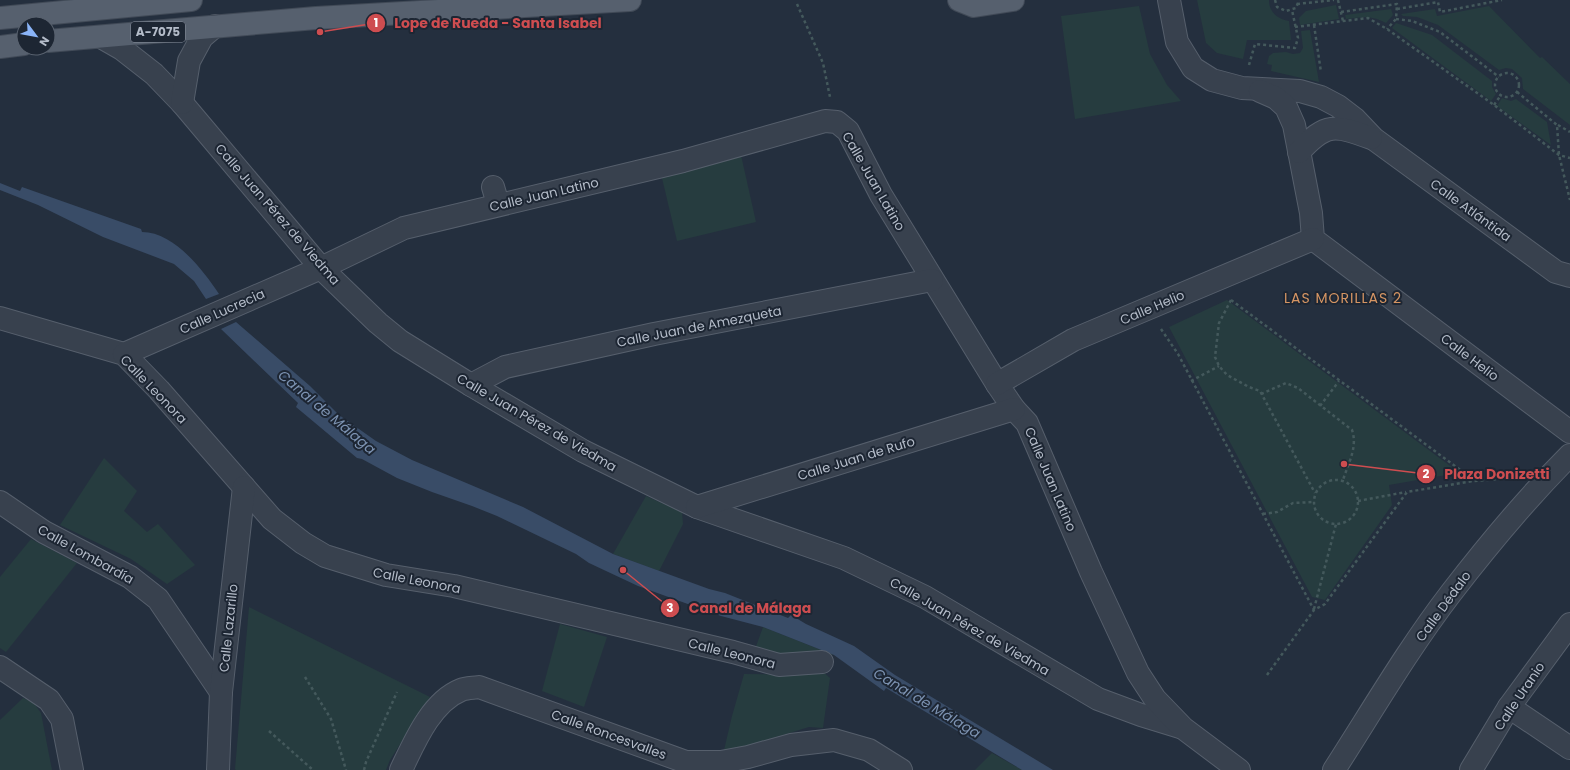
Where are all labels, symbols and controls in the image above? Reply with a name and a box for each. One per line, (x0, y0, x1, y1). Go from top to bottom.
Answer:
callout: Lope de Rueda - Santa Isabel (366, 10, 610, 36)
text: Lope de Rueda - Santa Isabel (394, 13, 602, 33)
text: 1 (374, 14, 378, 31)
north arrow (16, 16, 56, 56)
road number: A-7075 (131, 22, 185, 42)
text: N (36, 34, 53, 49)
street label: Calle Juan Latino (837, 128, 910, 234)
street label: Calle Juan Pérez de Viedma (211, 140, 344, 289)
street label: Calle Juan Latino (488, 173, 601, 216)
street label: Calle Atlántida (1426, 174, 1515, 246)
street label: Calle Lucrecia (177, 284, 268, 339)
street label: Calle Helio (1117, 285, 1187, 330)
district label: LAS MORILLAS 2 (1284, 288, 1402, 308)
street label: Calle Juan de Amezqueta (615, 301, 783, 352)
street label: Calle Helio (1437, 329, 1503, 386)
street label: Calle Leonora (116, 351, 191, 428)
water label: Canal de Málaga (274, 365, 381, 459)
street label: Calle Juan Pérez de Viedma (453, 369, 620, 476)
street label: Calle Juan Latino (1020, 424, 1081, 534)
street label: Calle Juan de Rufo (795, 432, 917, 485)
callout: Plaza Donizetti (1416, 461, 1558, 487)
text: Plaza Donizetti (1444, 464, 1550, 484)
text: 2 (1423, 465, 1430, 482)
street label: Calle Lombardía (34, 520, 137, 589)
street label: Calle Leonora (371, 563, 462, 598)
street label: Calle Dédalo (1411, 567, 1476, 645)
street label: Calle Juan Pérez de Viedma (886, 573, 1053, 680)
street label: Calle Lazarillo (214, 583, 243, 673)
callout: Canal de Málaga (660, 595, 819, 621)
text: Canal de Málaga (689, 598, 811, 618)
text: 3 (666, 599, 674, 616)
street label: Calle Leonora (686, 633, 777, 673)
street label: Calle Uranio (1489, 658, 1549, 734)
water label: Canal de Málaga (870, 663, 985, 743)
street label: Calle Roncesvalles (549, 705, 669, 764)

